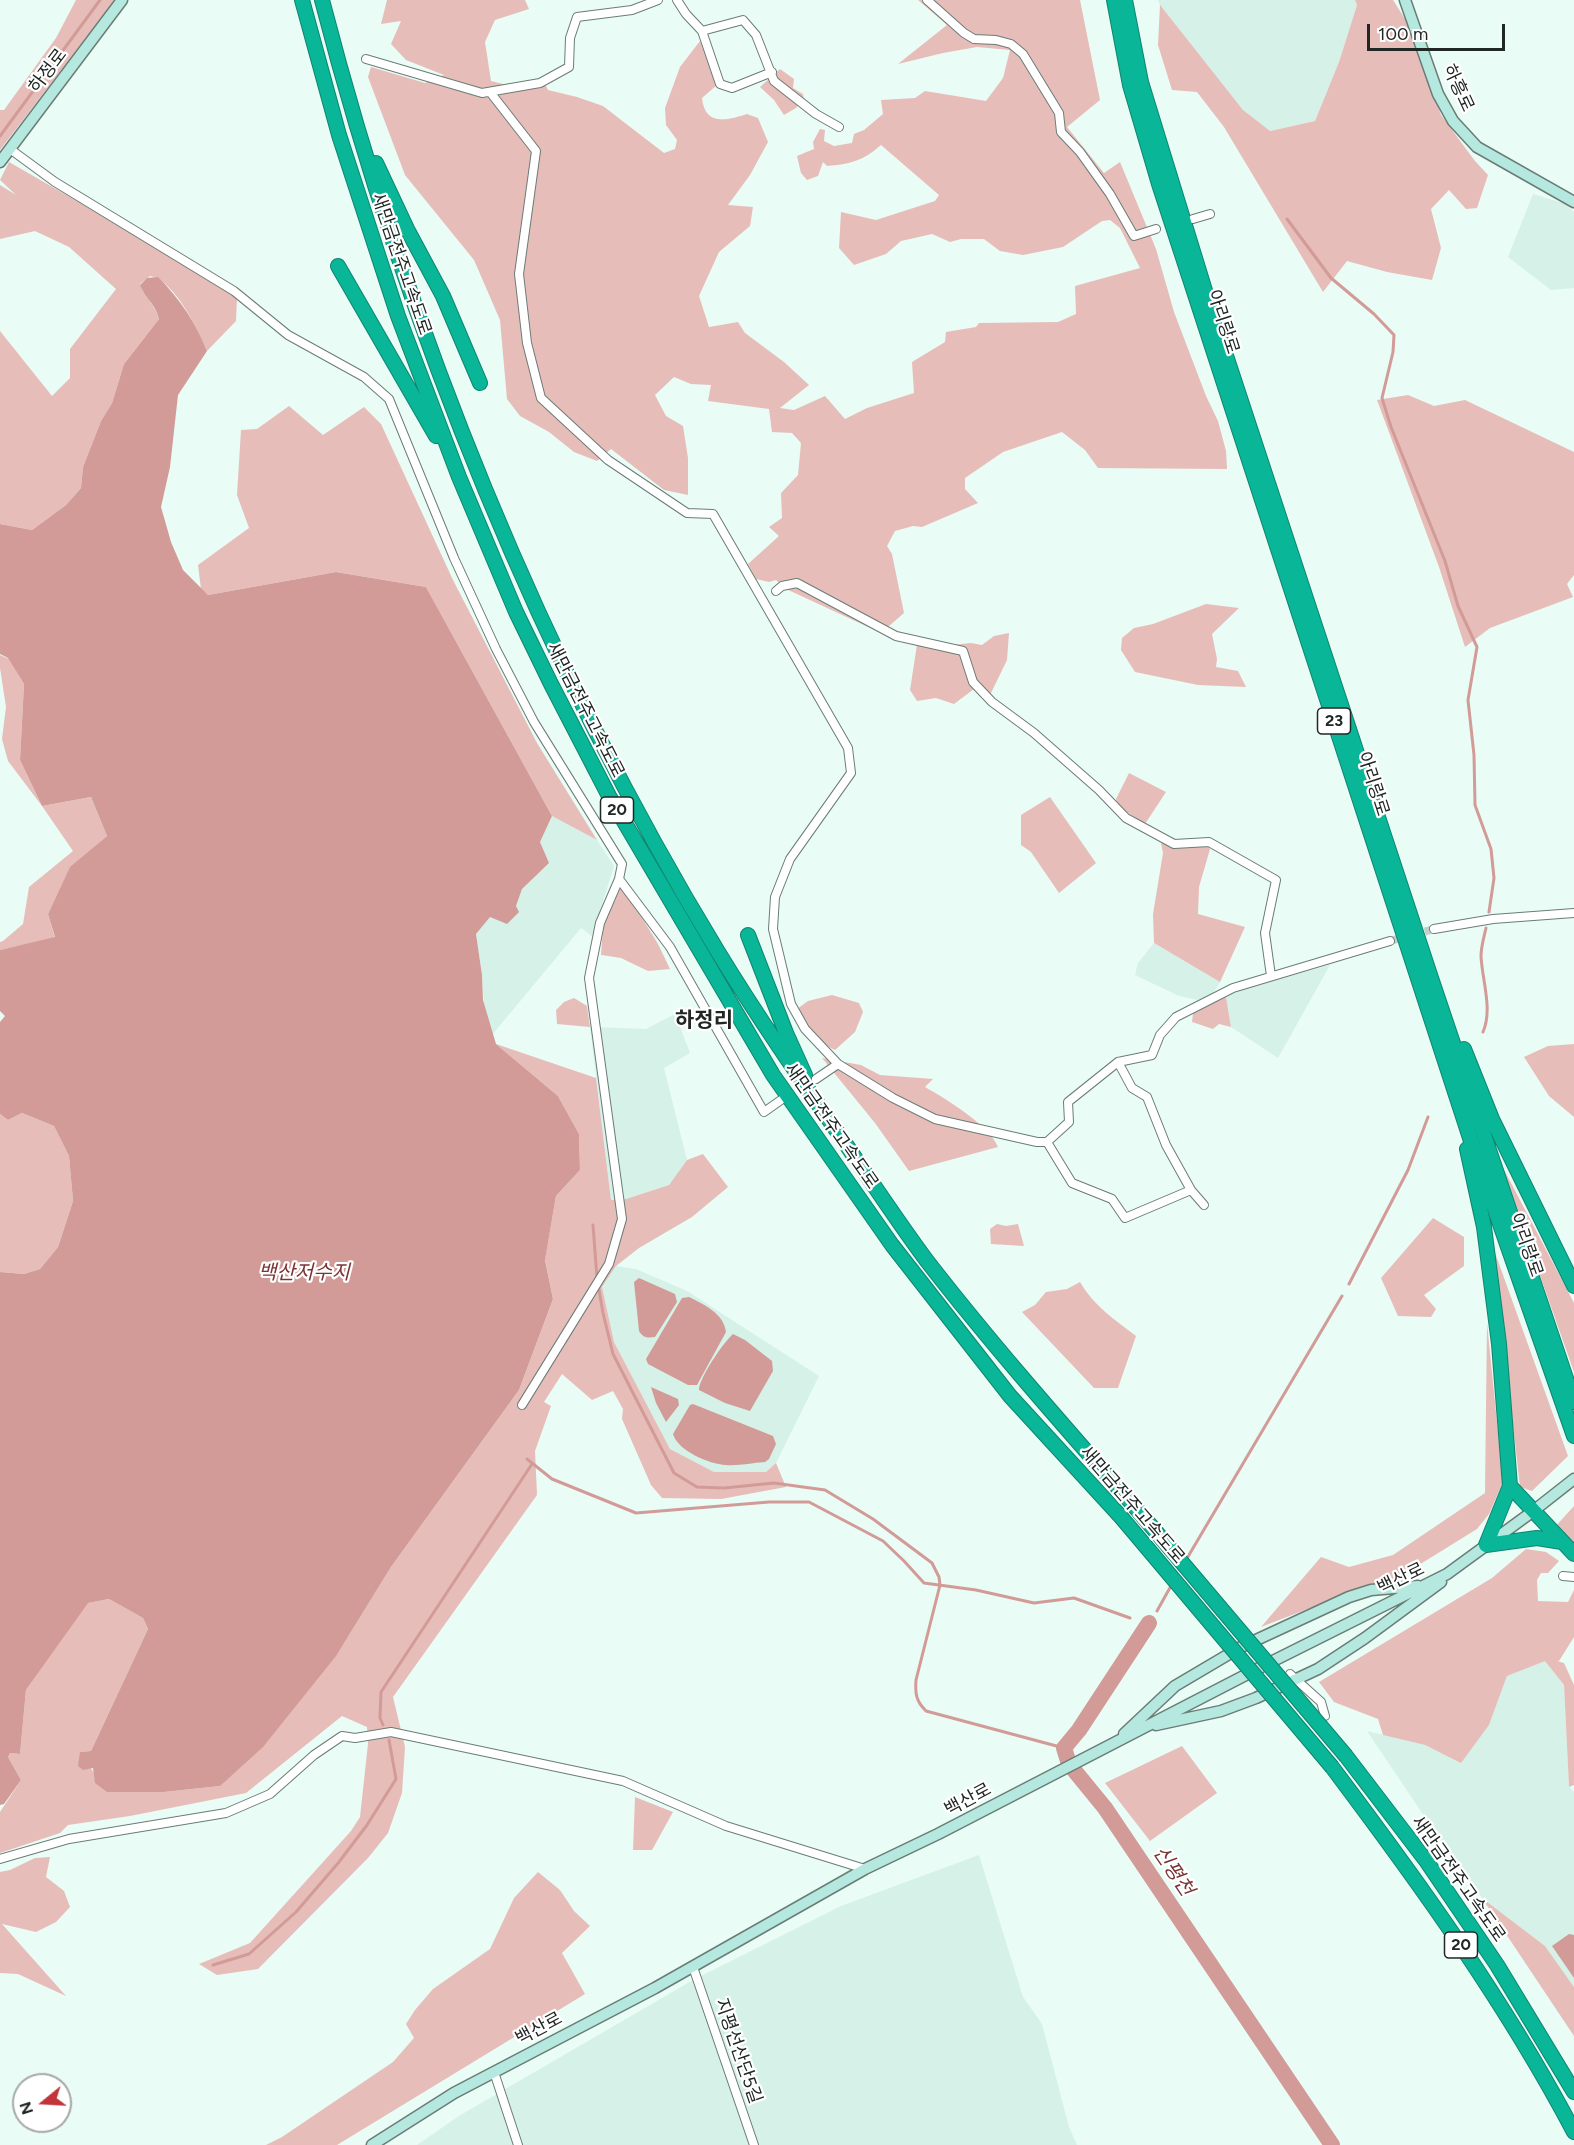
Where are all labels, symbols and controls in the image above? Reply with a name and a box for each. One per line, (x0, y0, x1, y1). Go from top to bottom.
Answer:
scale bar (1370, 12, 1508, 50)
text: 100 m (1378, 23, 1428, 45)
street label: 하정로 (24, 45, 72, 97)
street label: 하흥로 (1438, 61, 1478, 115)
street label: 새만금전주고속도로 (367, 190, 435, 338)
street label: 아리랑로 (1202, 287, 1244, 357)
street label: 새만금전주고속도로 (542, 639, 628, 781)
road number: 23 (1318, 708, 1350, 734)
street label: 아리랑로 (1352, 749, 1394, 819)
road number: 20 (600, 797, 634, 823)
district label: 하정리 (675, 1008, 733, 1034)
street label: 새만금전주고속도로 (779, 1059, 883, 1193)
street label: 아리랑로 (1505, 1210, 1547, 1280)
water label: 백산저수지 (258, 1261, 350, 1285)
street label: 새만금전주고속도로 (1075, 1442, 1189, 1568)
street label: 백산로 (1374, 1558, 1428, 1600)
street label: 백산로 (941, 1779, 995, 1821)
street label: 새만금전주고속도로 (1406, 1812, 1510, 1946)
water label: 신평천 (1148, 1841, 1198, 1901)
road number: 20 (1444, 1932, 1478, 1958)
street label: 지평선산단5길 (710, 1996, 766, 2106)
street label: 백산로 (512, 2008, 566, 2050)
north arrow (12, 2073, 72, 2133)
text: N (15, 2099, 37, 2117)

